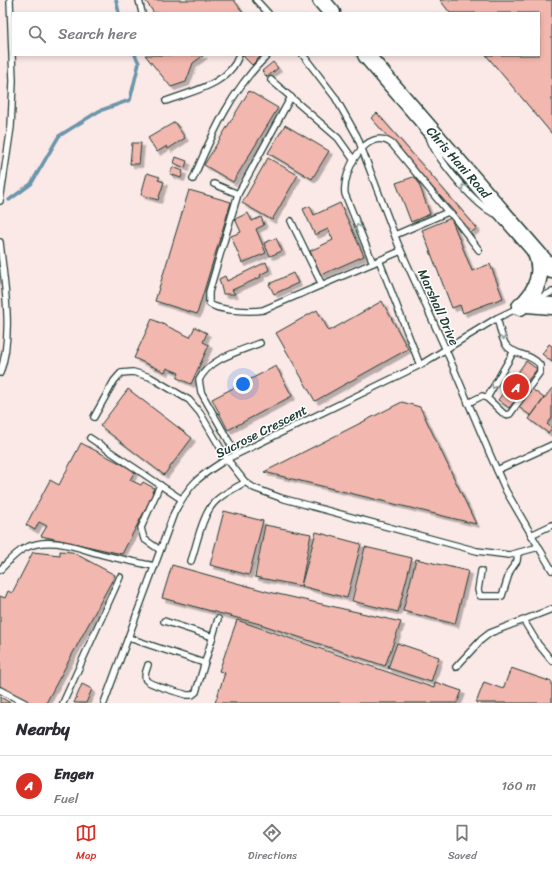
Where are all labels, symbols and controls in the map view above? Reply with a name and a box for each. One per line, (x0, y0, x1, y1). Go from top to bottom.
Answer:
search box (12, 12, 540, 56)
text: Search here (58, 21, 137, 47)
icon: search (26, 23, 48, 45)
street label: Chris Hani Road (420, 121, 498, 205)
one-way arrow (461, 184, 469, 192)
one-way arrow (355, 224, 363, 232)
street label: Marshall Drive (411, 265, 466, 350)
one-way arrow (498, 333, 507, 340)
pin: A (503, 372, 529, 402)
your location (233, 374, 253, 394)
one-way arrow (491, 382, 498, 390)
street label: Sucrose Crescent (211, 398, 311, 465)
text: Nearby (16, 714, 70, 744)
text: Engen (54, 761, 94, 787)
text: A (25, 774, 33, 797)
text: 160 m (501, 774, 536, 797)
text: Fuel (54, 787, 78, 810)
tab: Map (75, 822, 97, 865)
tab: Directions (248, 822, 297, 865)
tab: Saved (448, 822, 477, 865)

